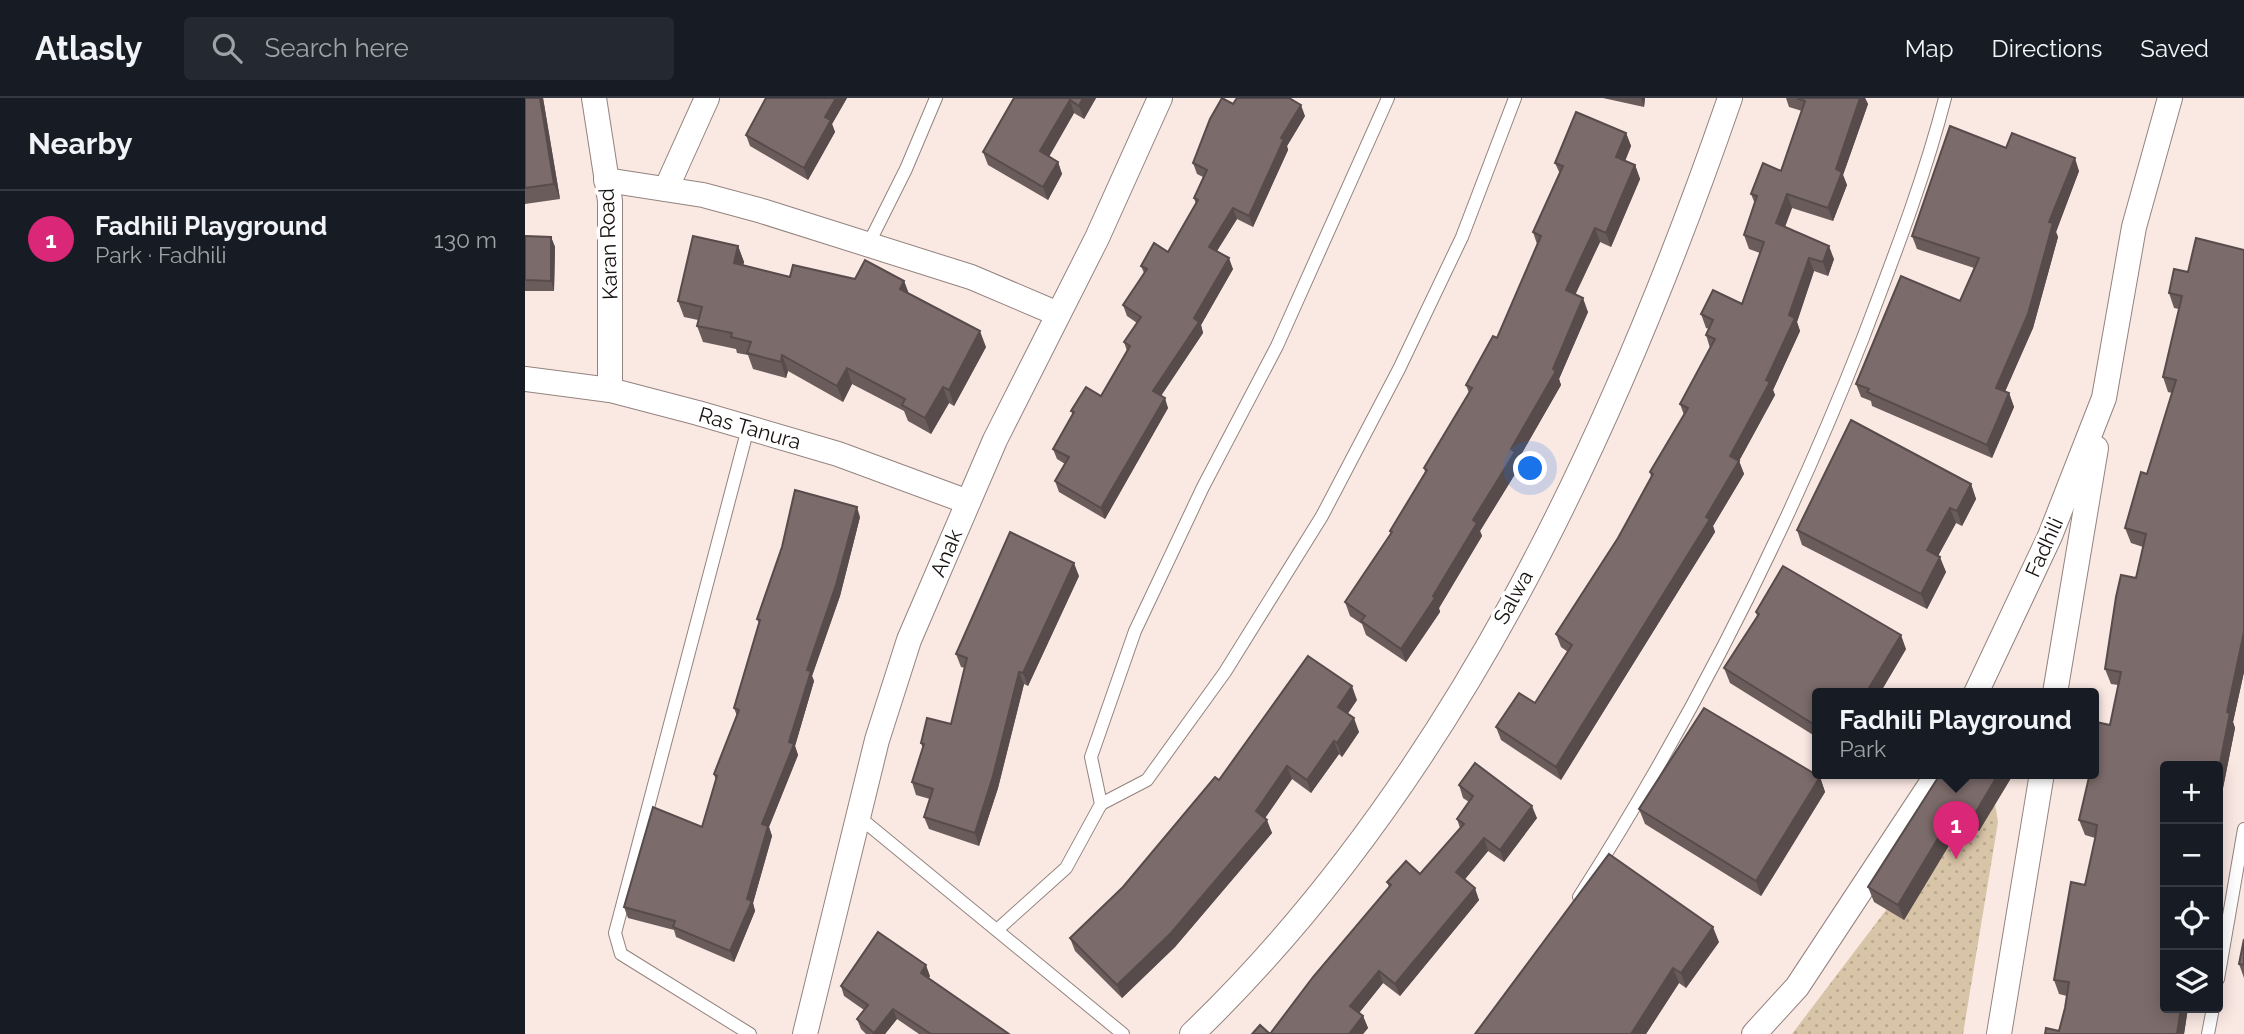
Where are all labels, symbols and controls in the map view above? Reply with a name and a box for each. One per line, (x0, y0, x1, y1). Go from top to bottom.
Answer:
search box (184, 17, 674, 80)
text: Atlasly (35, 29, 142, 68)
icon: search (208, 29, 246, 67)
text: Search here (264, 33, 409, 63)
text: Map (1905, 34, 1954, 63)
text: Directions (1992, 34, 2102, 63)
text: Saved (2140, 34, 2209, 63)
text: Nearby (28, 126, 132, 161)
street label: Karan Road (594, 188, 622, 300)
text: Fadhili Playground (95, 211, 327, 241)
text: 1 (45, 226, 57, 253)
text: 130 m (434, 226, 497, 253)
text: Park · Fadhili (95, 241, 227, 268)
street label: Ras Tanura (696, 401, 804, 455)
your location (1513, 451, 1547, 485)
street label: Fadhili (2020, 513, 2068, 581)
street label: Anak (925, 526, 967, 580)
street label: Salwa (1488, 566, 1538, 628)
popup (1812, 688, 2099, 779)
text: Fadhili Playground (1839, 705, 2072, 735)
text: Park (1839, 735, 1886, 762)
map controls (2160, 761, 2223, 1013)
button: + (2160, 761, 2223, 824)
pin: 1 (1933, 801, 1979, 859)
button: − (2160, 824, 2223, 887)
button: locate (2160, 887, 2223, 950)
button: layers (2160, 950, 2223, 1013)

